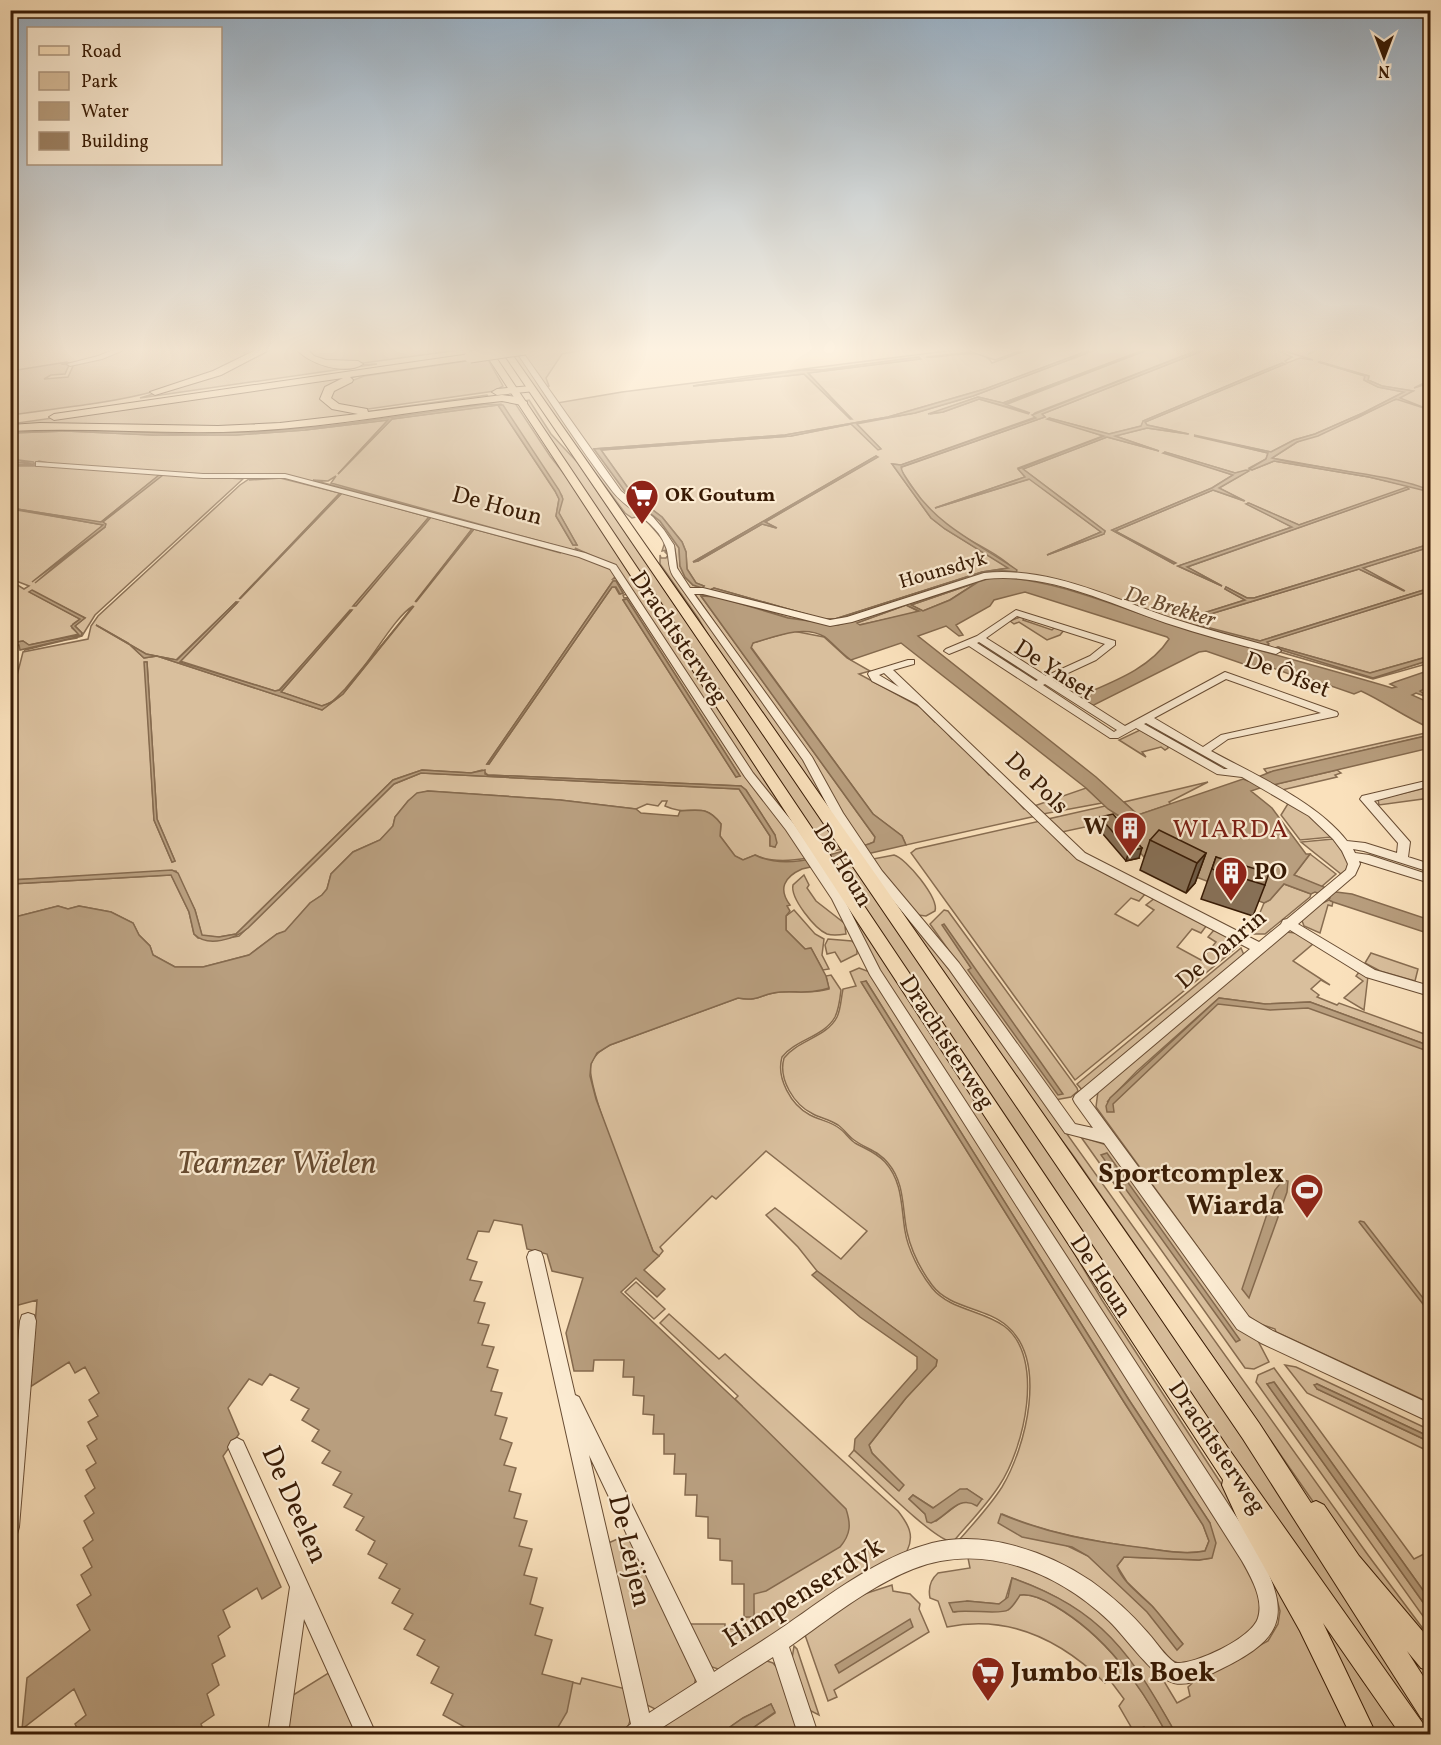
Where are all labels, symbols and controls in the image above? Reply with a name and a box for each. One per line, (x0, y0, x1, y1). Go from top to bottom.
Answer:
legend (27, 27, 222, 165)
north arrow (1354, 27, 1414, 87)
text: Road (81, 40, 122, 65)
text: N (1378, 59, 1390, 81)
text: Park (81, 70, 118, 95)
text: Water (81, 100, 129, 125)
text: Building (81, 130, 149, 155)
supermarket icon: OK Goutum (624, 478, 660, 525)
street label: De Houn (448, 479, 546, 535)
place label: OK Goutum (665, 482, 775, 510)
street label: Hounsdyk (896, 545, 990, 597)
street label: Drachtsterweg (621, 565, 735, 711)
water label: De Brekker (1121, 579, 1220, 637)
street label: De Ynset (1007, 632, 1101, 710)
street label: De Ôfset (1239, 644, 1335, 708)
street label: De Pols (996, 745, 1076, 823)
building icon: W (1112, 810, 1148, 857)
place label: W (1083, 811, 1107, 845)
district label: WIARDA (1172, 812, 1290, 848)
street label: De Houn (804, 818, 880, 914)
building icon: PO (1213, 855, 1249, 902)
place label: PO (1254, 856, 1287, 890)
street label: De Oanrin (1169, 902, 1275, 998)
street label: Drachtsterweg (890, 969, 1002, 1117)
water label: Tearnzer Wielen (177, 1143, 377, 1187)
place label: Sportcomplex Wiarda (1098, 1155, 1284, 1226)
sports icon: Sportcomplex Wiarda (1289, 1172, 1325, 1219)
street label: De Houn (1061, 1229, 1139, 1325)
street label: Drachtsterweg (1159, 1375, 1273, 1521)
street label: De Deelen (251, 1440, 337, 1570)
street label: De Leijen (597, 1491, 661, 1611)
street label: Himpenserdyk (716, 1528, 892, 1658)
place label: Jumbo Els Boek (1010, 1654, 1215, 1693)
supermarket icon: Jumbo Els Boek (970, 1655, 1006, 1702)

